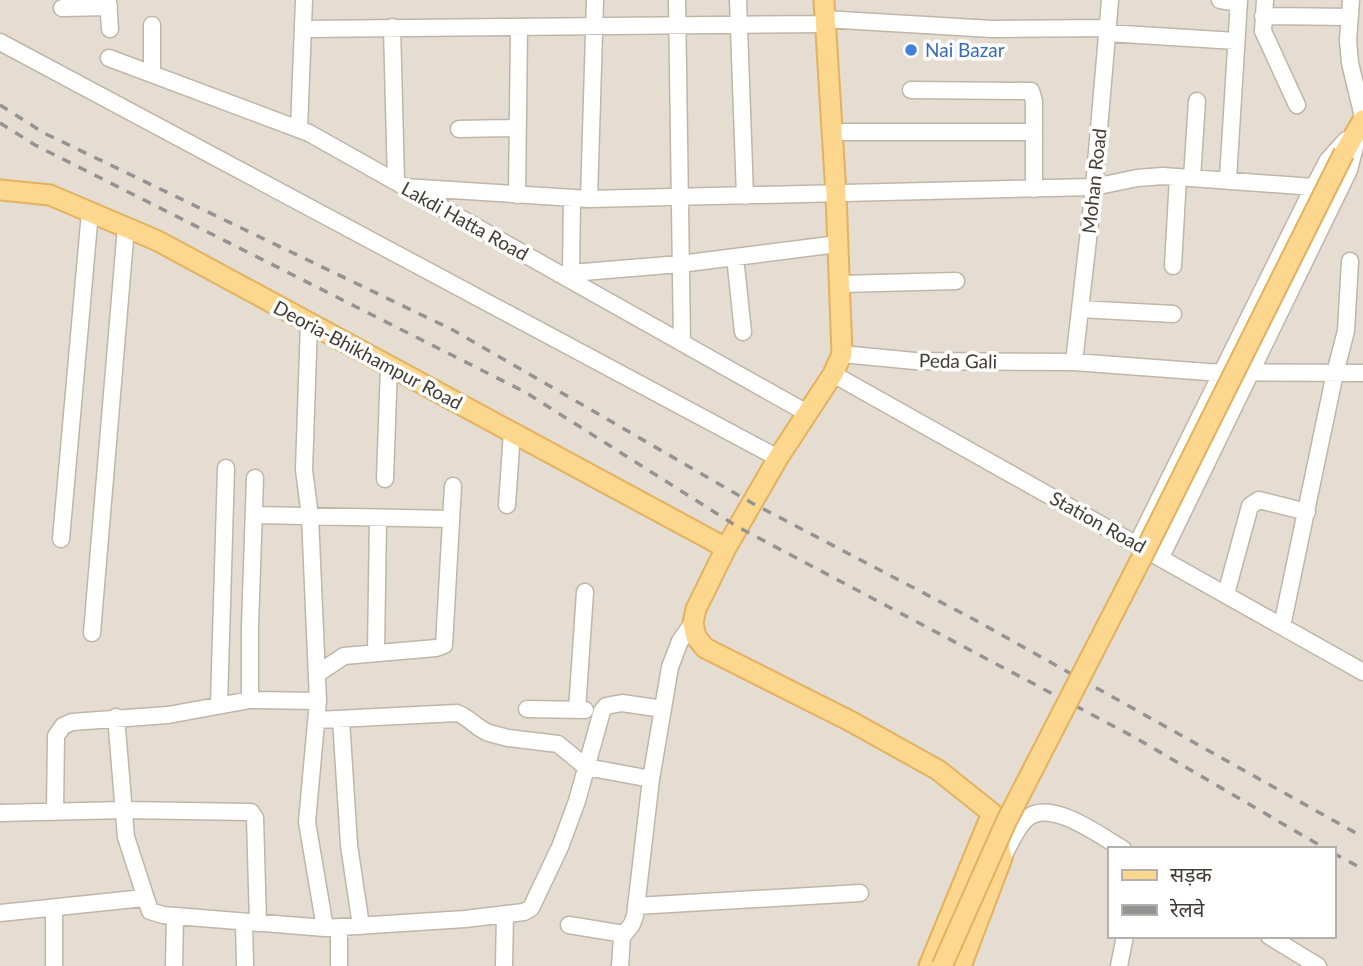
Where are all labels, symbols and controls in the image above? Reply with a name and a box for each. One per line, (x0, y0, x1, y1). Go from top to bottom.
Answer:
place label: Nai Bazar (925, 38, 1005, 61)
marker: Nai Bazar (903, 42, 919, 58)
street label: Mohan Road (1077, 127, 1110, 235)
street label: Lakdi Hatta Road (398, 176, 533, 265)
street label: Deoria-Bhikhampur Road (270, 295, 467, 414)
street label: Peda Gali (919, 348, 997, 373)
street label: Station Road (1046, 486, 1150, 557)
legend (1108, 847, 1335, 938)
text: सड़क (1170, 861, 1212, 886)
text: रेलवे (1169, 896, 1205, 921)

